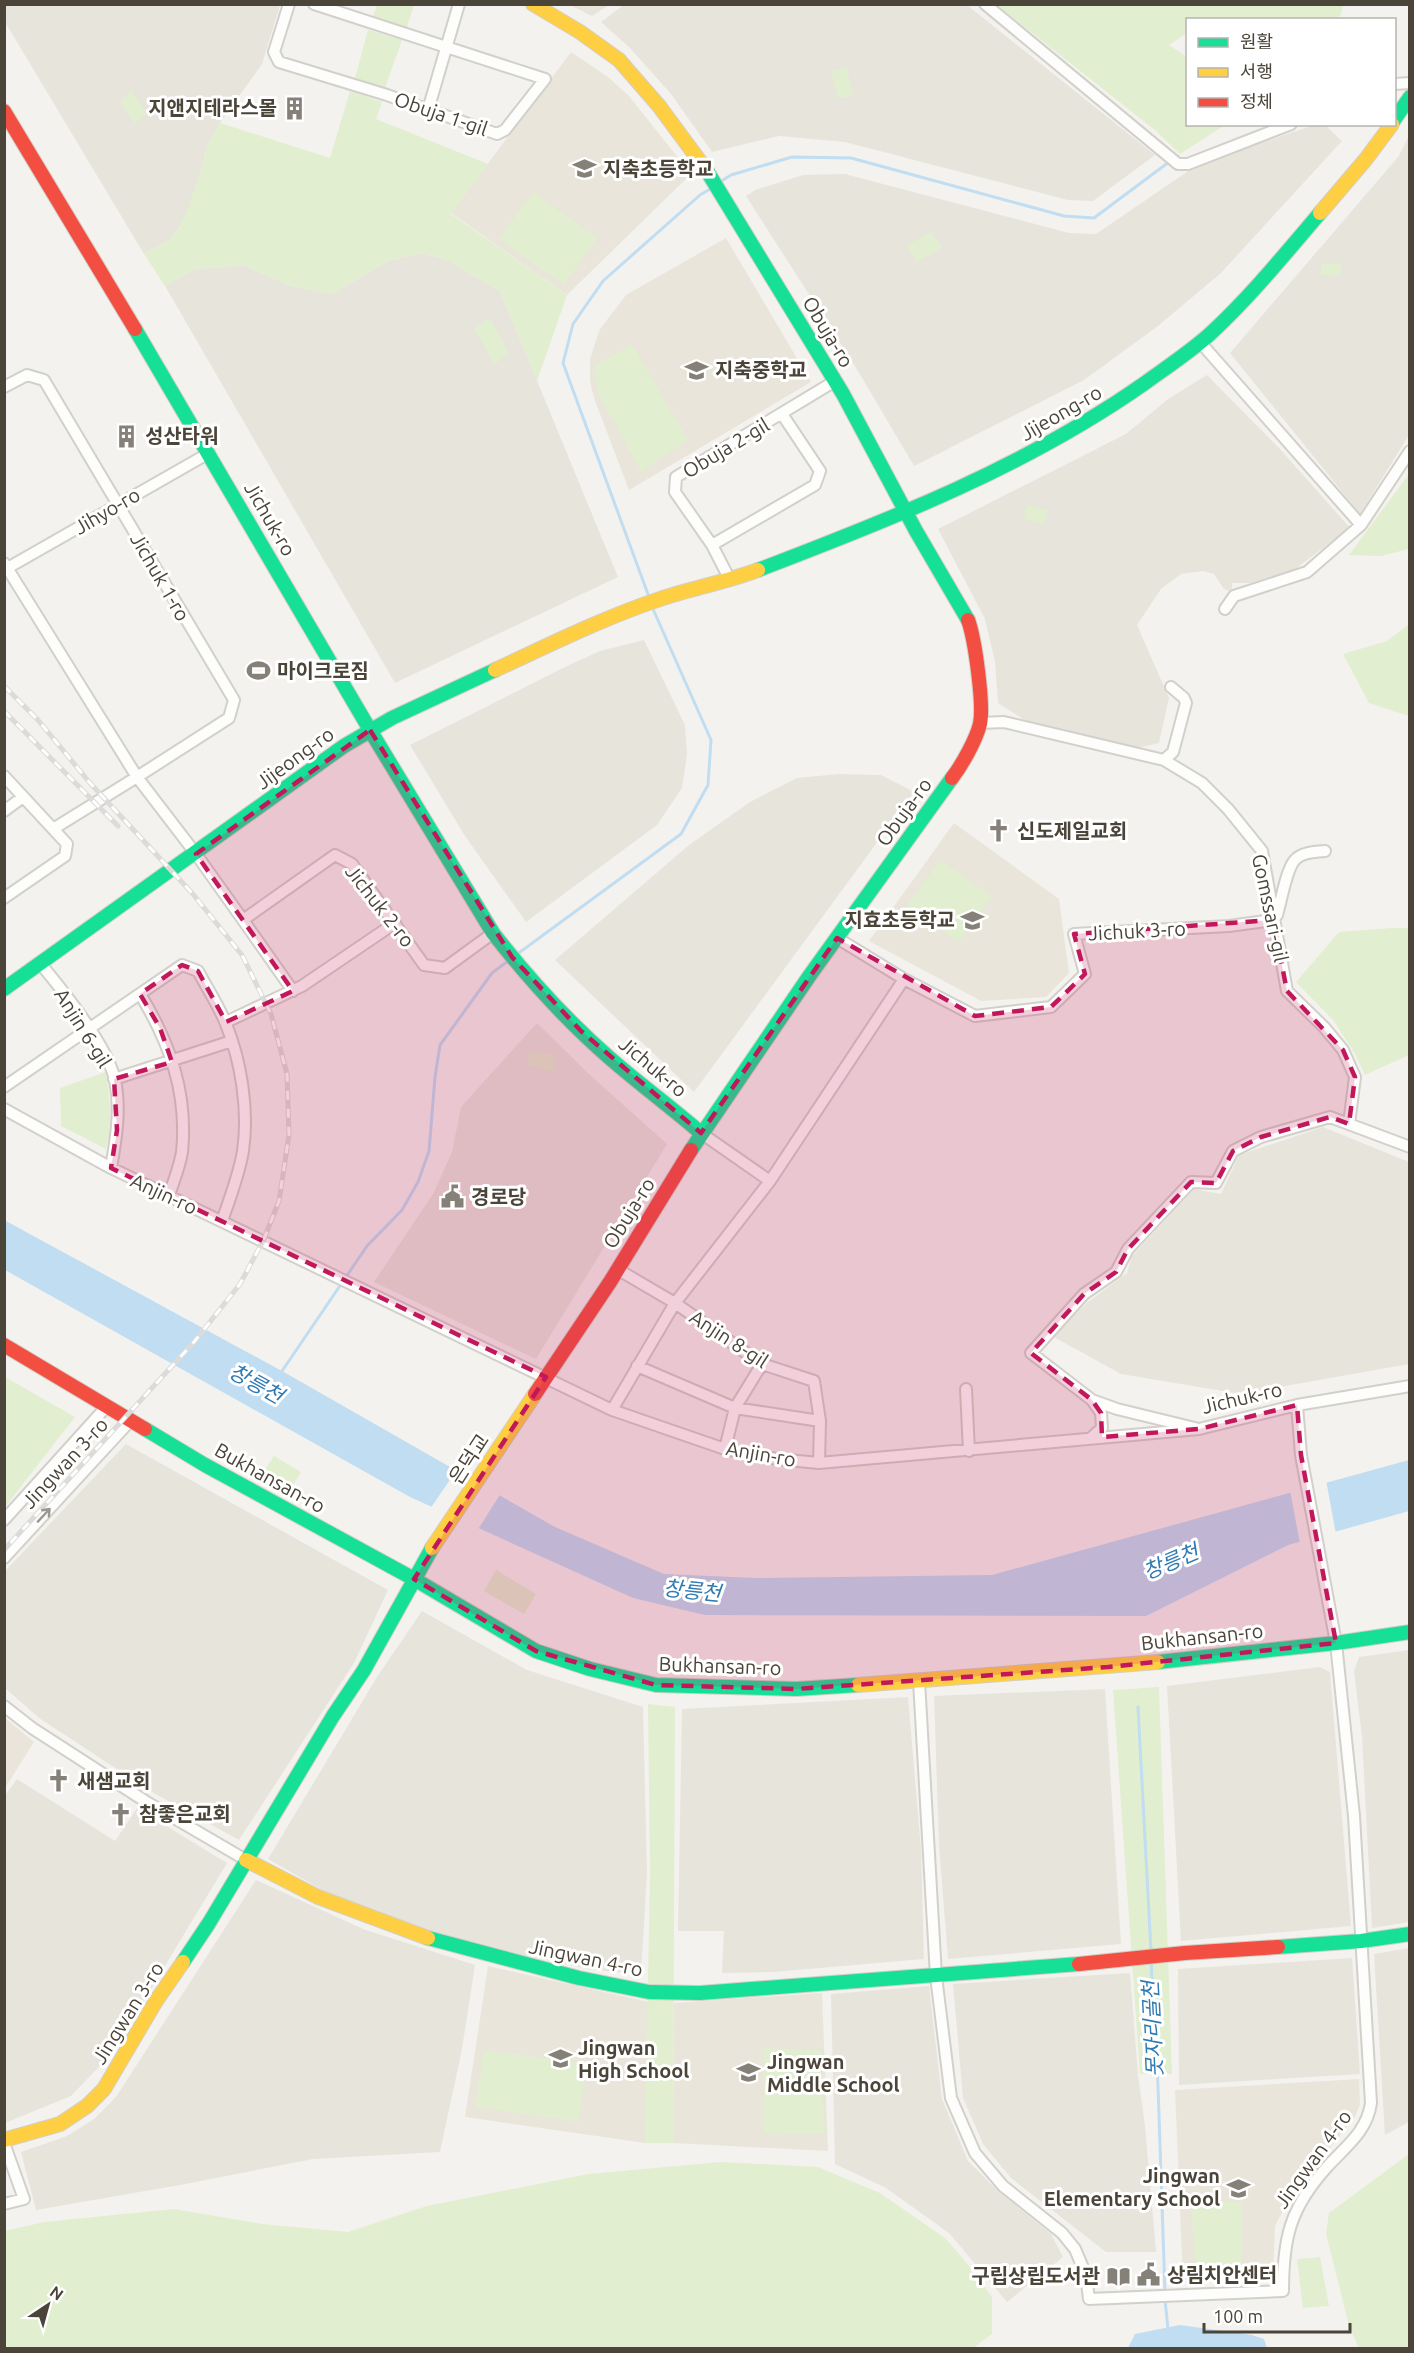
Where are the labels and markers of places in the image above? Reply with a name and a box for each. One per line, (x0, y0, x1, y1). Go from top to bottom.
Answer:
building icon: 지앤지테라스몰 (282, 95, 308, 121)
place label: 지앤지테라스몰 (148, 96, 277, 119)
school or university icon: 지축초등학교 (572, 156, 598, 182)
place label: 지축초등학교 (603, 157, 713, 180)
school or university icon: 지축중학교 (684, 357, 710, 383)
place label: 지축중학교 (715, 358, 807, 381)
building icon: 성산타워 (114, 423, 140, 449)
place label: 성산타워 (145, 424, 219, 447)
sports icon: 마이크로짐 (246, 658, 272, 684)
place label: 마이크로짐 (277, 659, 369, 682)
church icon: 신도제일교회 (986, 818, 1012, 844)
place label: 신도제일교회 (1017, 819, 1127, 842)
school or university icon: 지효초등학교 (960, 907, 986, 933)
place label: 지효초등학교 (845, 908, 955, 931)
public building icon: 경로당 (440, 1184, 466, 1210)
place label: 경로당 (471, 1185, 526, 1208)
church icon: 새샘교회 (46, 1768, 72, 1794)
place label: 새샘교회 (77, 1769, 151, 1792)
church icon: 참좋은교회 (108, 1801, 134, 1827)
place label: 참좋은교회 (139, 1802, 231, 1825)
place label: Jingwan High School (578, 2036, 689, 2082)
school or university icon: Jingwan High School (547, 2046, 573, 2072)
place label: Jingwan Middle School (767, 2050, 900, 2096)
school or university icon: Jingwan Middle School (736, 2060, 762, 2086)
place label: Jingwan Elementary School (1044, 2164, 1220, 2210)
school or university icon: Jingwan Elementary School (1225, 2175, 1251, 2201)
public building icon: 상림치안센터 (1136, 2262, 1162, 2288)
library icon: 구립상립도서관 (1105, 2263, 1131, 2289)
place label: 상림치안센터 (1167, 2263, 1277, 2286)
place label: 구립상립도서관 (971, 2264, 1101, 2287)

